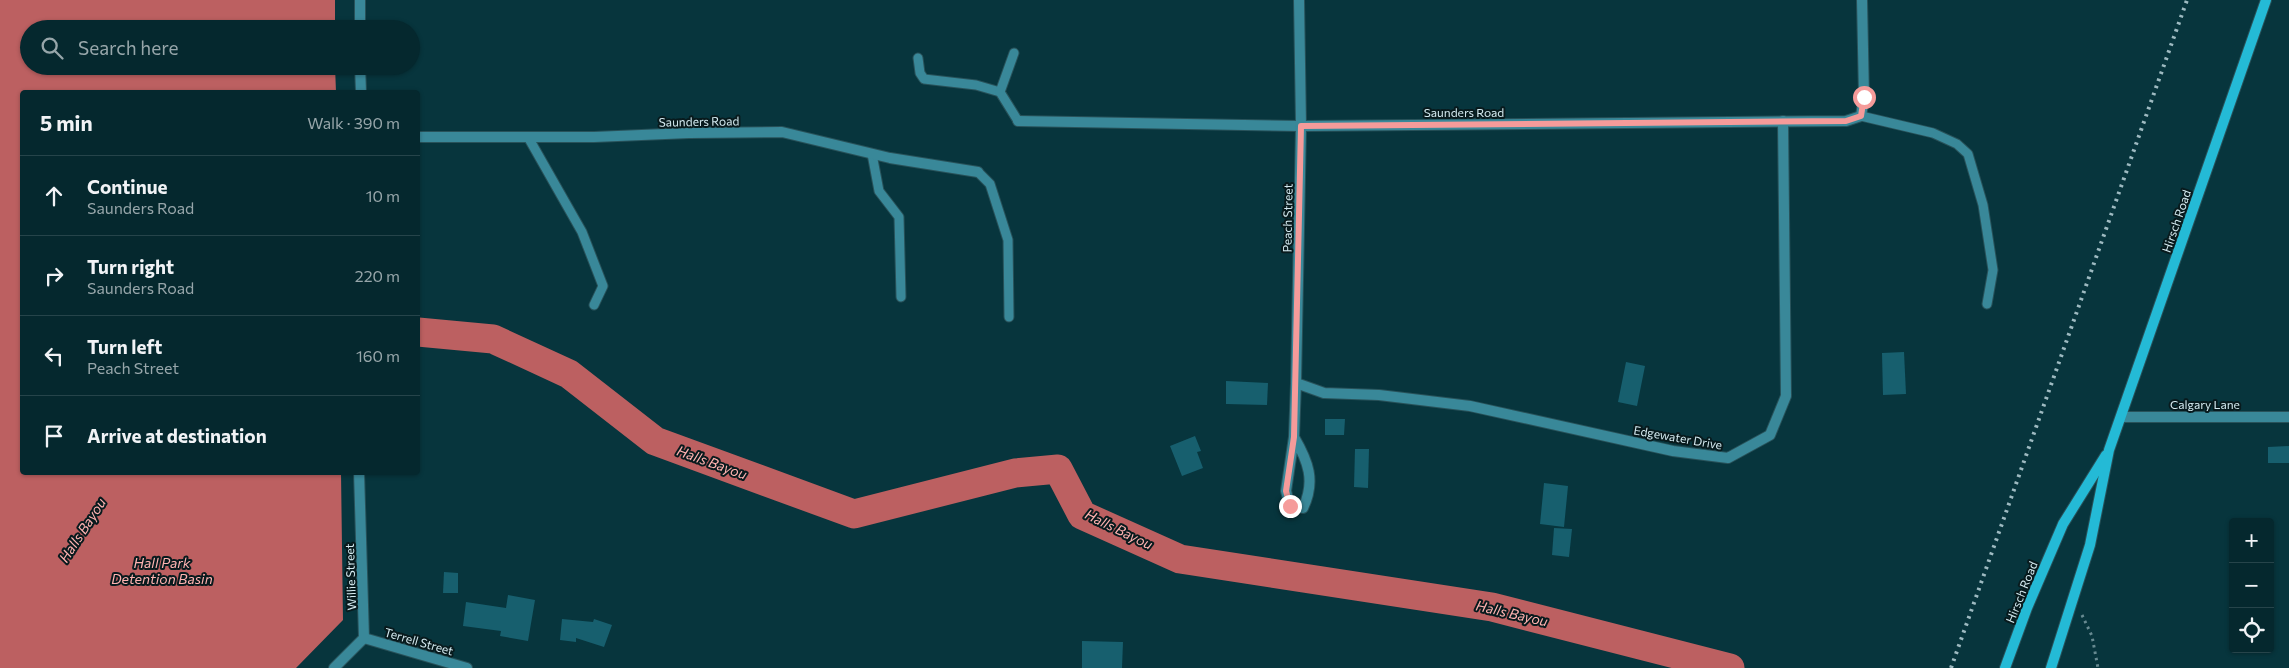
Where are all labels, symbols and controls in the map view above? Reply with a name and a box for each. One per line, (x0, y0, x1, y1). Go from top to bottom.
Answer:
search box (20, 20, 420, 75)
icon: search (38, 34, 66, 62)
text: Search here (78, 36, 178, 59)
route start (1853, 86, 1876, 109)
street label: Saunders Road (1424, 105, 1504, 119)
text: 5 min (40, 110, 93, 135)
text: Walk · 390 m (307, 113, 400, 132)
street label: Saunders Road (659, 113, 739, 129)
text: Continue (87, 175, 167, 198)
icon: ahead (40, 182, 68, 210)
street label: Peach Street (1279, 183, 1295, 253)
text: 10 m (366, 186, 400, 205)
street label: Hirsch Road (2159, 188, 2193, 254)
text: Saunders Road (87, 198, 194, 217)
text: Turn right (87, 255, 174, 278)
icon: right (40, 262, 68, 290)
text: 220 m (355, 266, 400, 285)
text: Saunders Road (87, 278, 194, 297)
text: Turn left (87, 335, 162, 358)
icon: left (40, 342, 68, 370)
text: 160 m (356, 346, 400, 365)
text: Peach Street (87, 358, 179, 377)
street label: Calgary Lane (2170, 397, 2240, 411)
icon: arrive (40, 422, 68, 450)
street label: Edgewater Drive (1633, 422, 1723, 452)
text: Arrive at destination (87, 424, 267, 447)
water label: Halls Bayou (675, 441, 750, 483)
water label: Halls Bayou (55, 494, 109, 565)
route end (1279, 495, 1302, 518)
water label: Halls Bayou (1082, 505, 1156, 553)
map controls (2229, 518, 2274, 653)
button: + (2229, 518, 2274, 563)
street label: Willie Street (342, 543, 358, 611)
water label: Hall Park Detention Basin (111, 554, 213, 587)
street label: Hirsch Road (2002, 559, 2040, 625)
button: − (2229, 563, 2274, 608)
water label: Halls Bayou (1474, 596, 1550, 630)
button: locate (2229, 608, 2274, 653)
street label: Terrell Street (383, 624, 455, 658)

